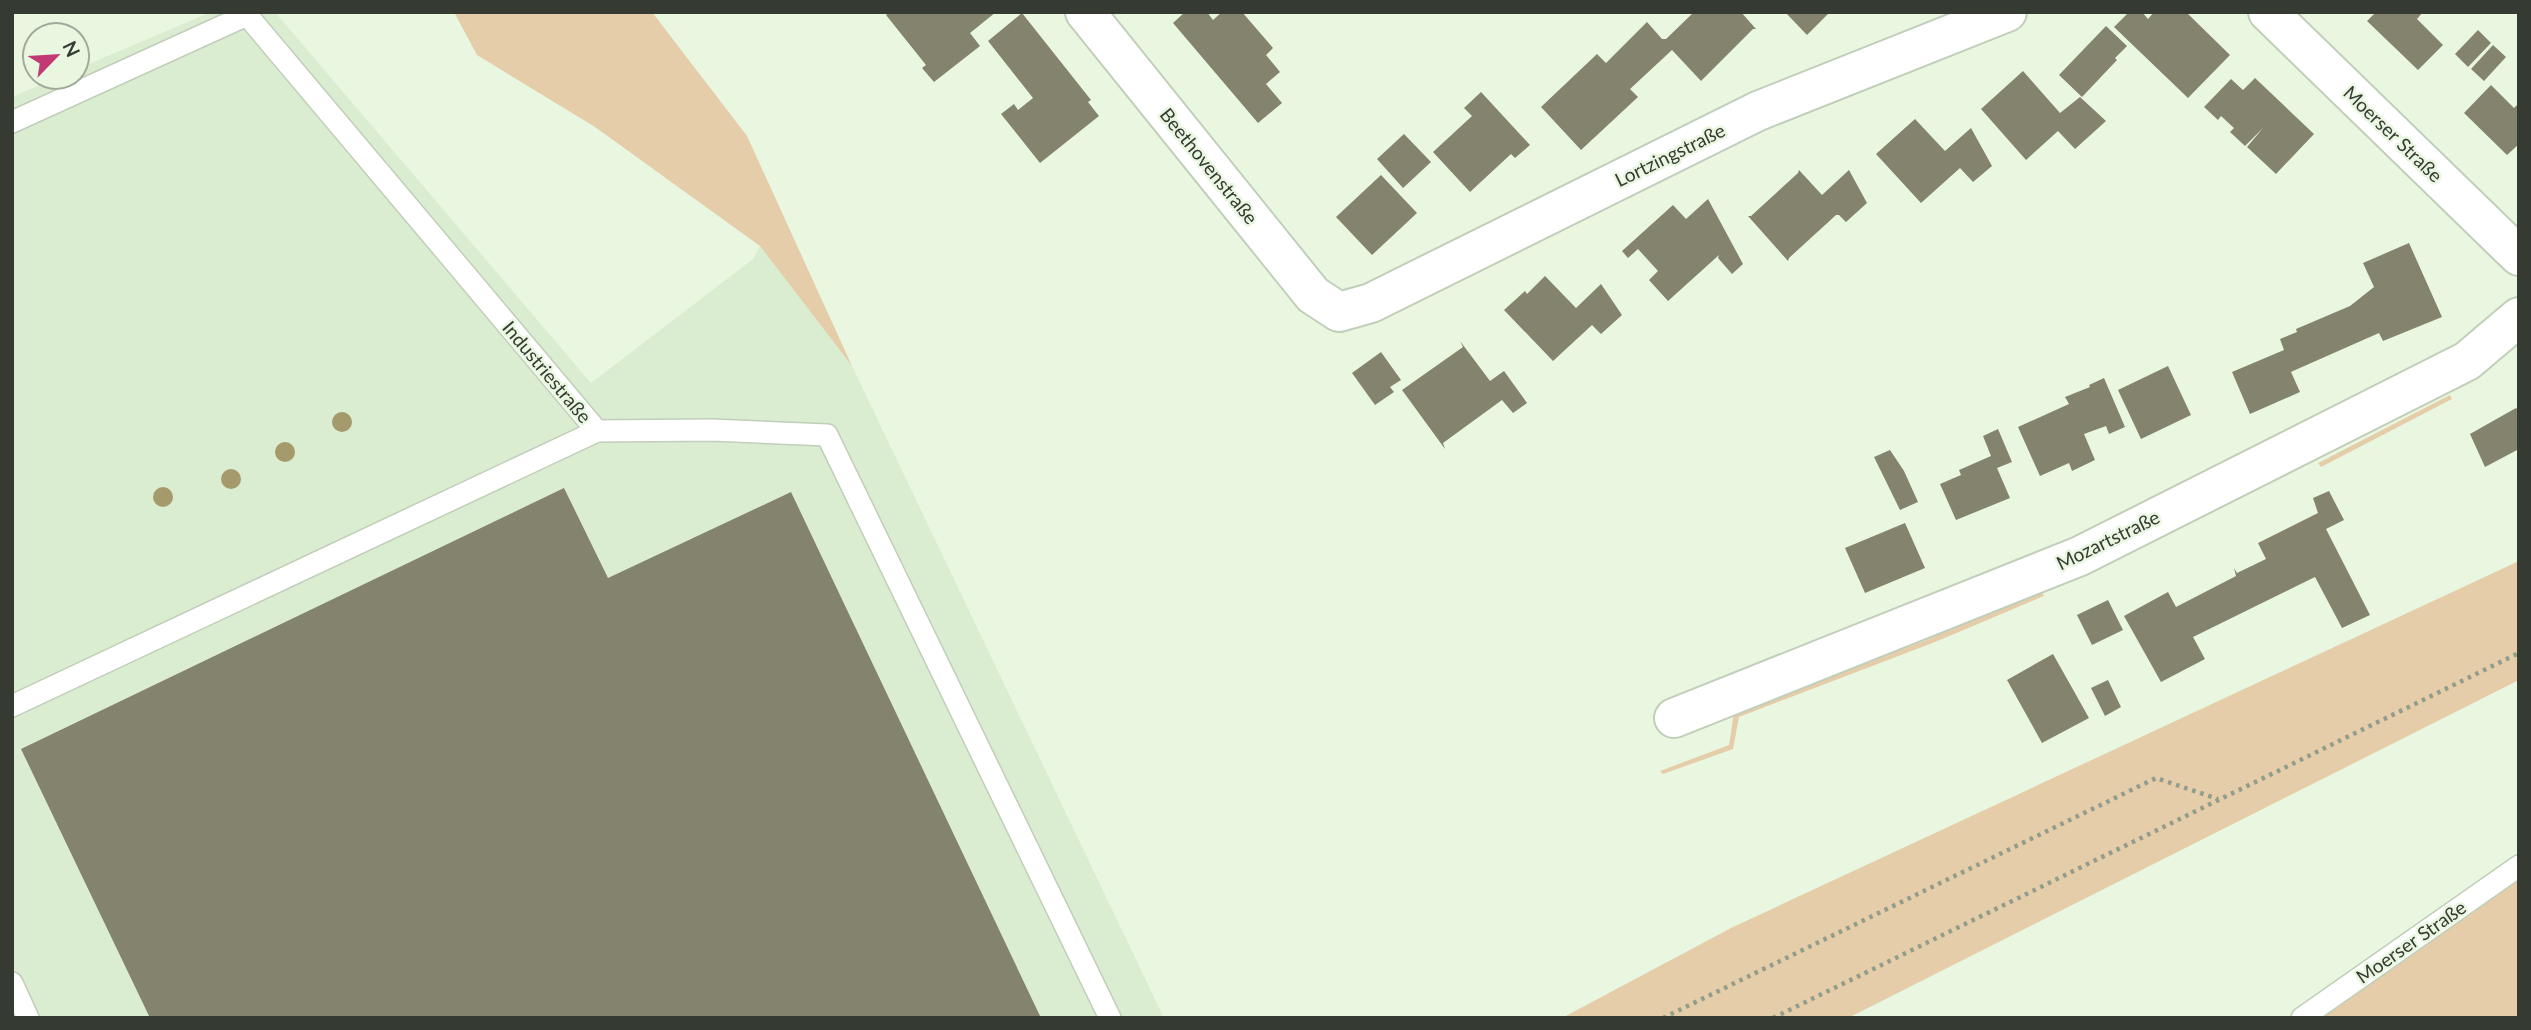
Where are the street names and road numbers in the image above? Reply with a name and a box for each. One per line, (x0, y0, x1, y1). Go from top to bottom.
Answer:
street label: Moerser Straße (2339, 81, 2448, 187)
street label: Beethovenstraße (1156, 103, 1263, 228)
street label: Lortzingstraße (1611, 118, 1729, 191)
street label: Industriestraße (498, 316, 597, 427)
street label: Mozartstraße (2052, 505, 2163, 574)
street label: Moerser Straße (2351, 895, 2470, 988)

